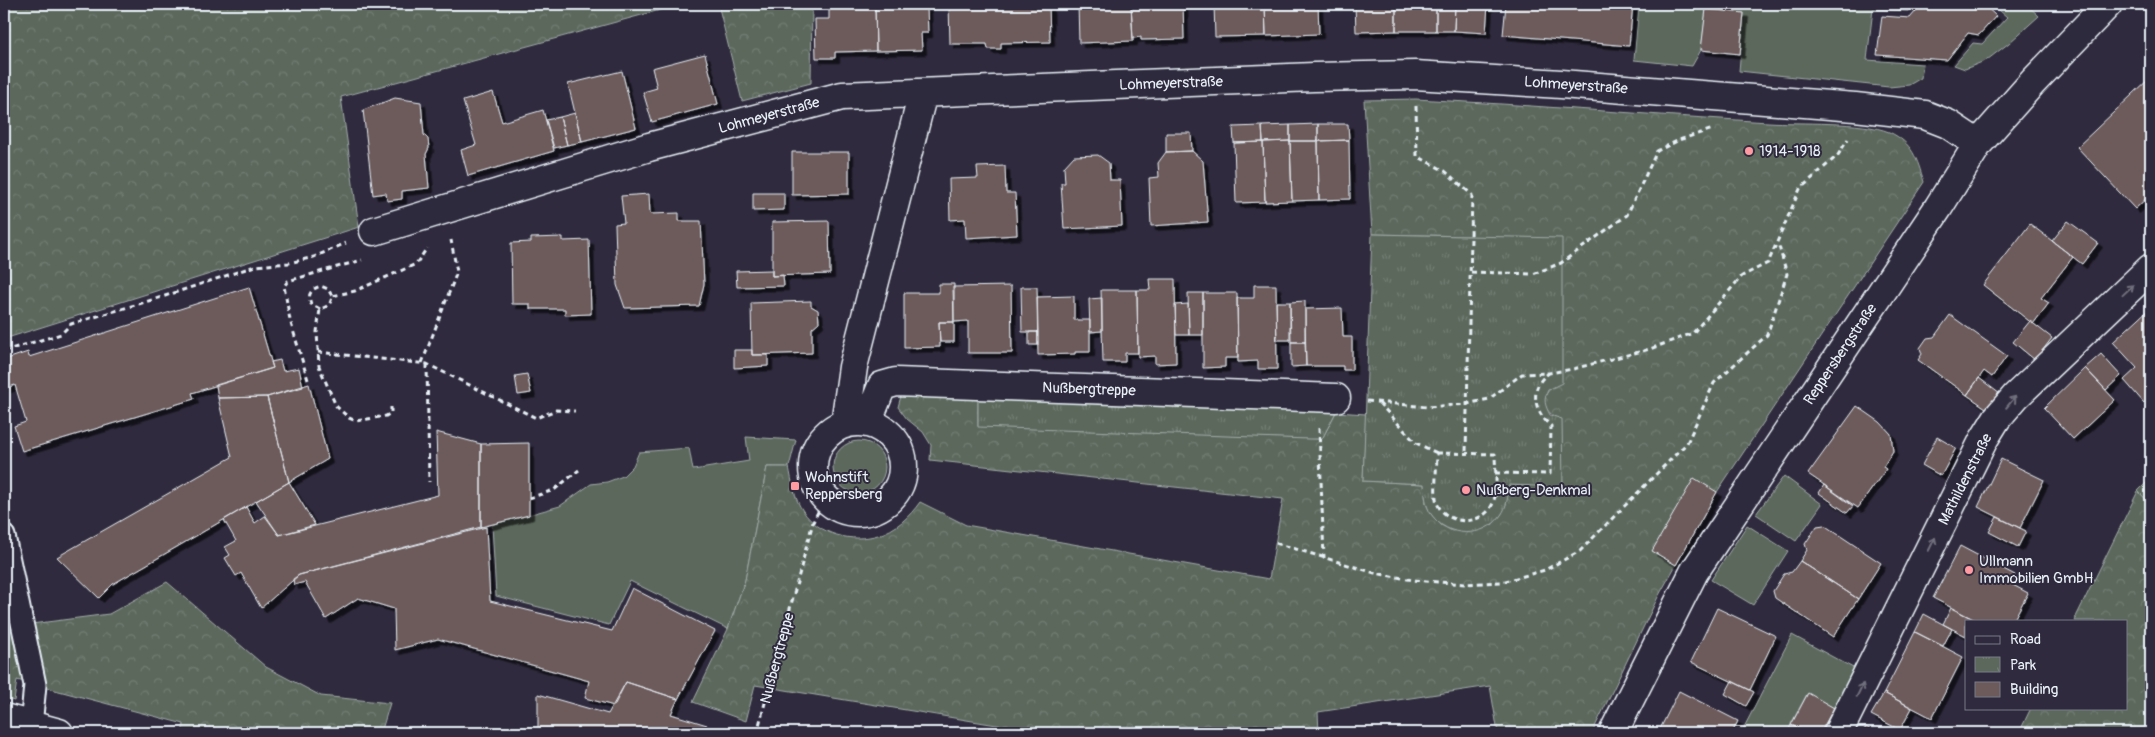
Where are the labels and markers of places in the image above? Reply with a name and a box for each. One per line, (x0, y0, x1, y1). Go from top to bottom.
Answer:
place label: 1914-1918 (1759, 142, 1821, 161)
marker: 1914-1918 (1743, 145, 1755, 157)
place label: Wohnstift Reppersberg (805, 468, 882, 504)
marker: Wohnstift Reppersberg (789, 480, 801, 492)
place label: Nußberg-Denkmal (1476, 481, 1591, 500)
marker: Nußberg-Denkmal (1460, 484, 1472, 496)
place label: Ullmann Immobilien GmbH (1979, 552, 2093, 588)
marker: Ullmann Immobilien GmbH (1963, 564, 1975, 576)

